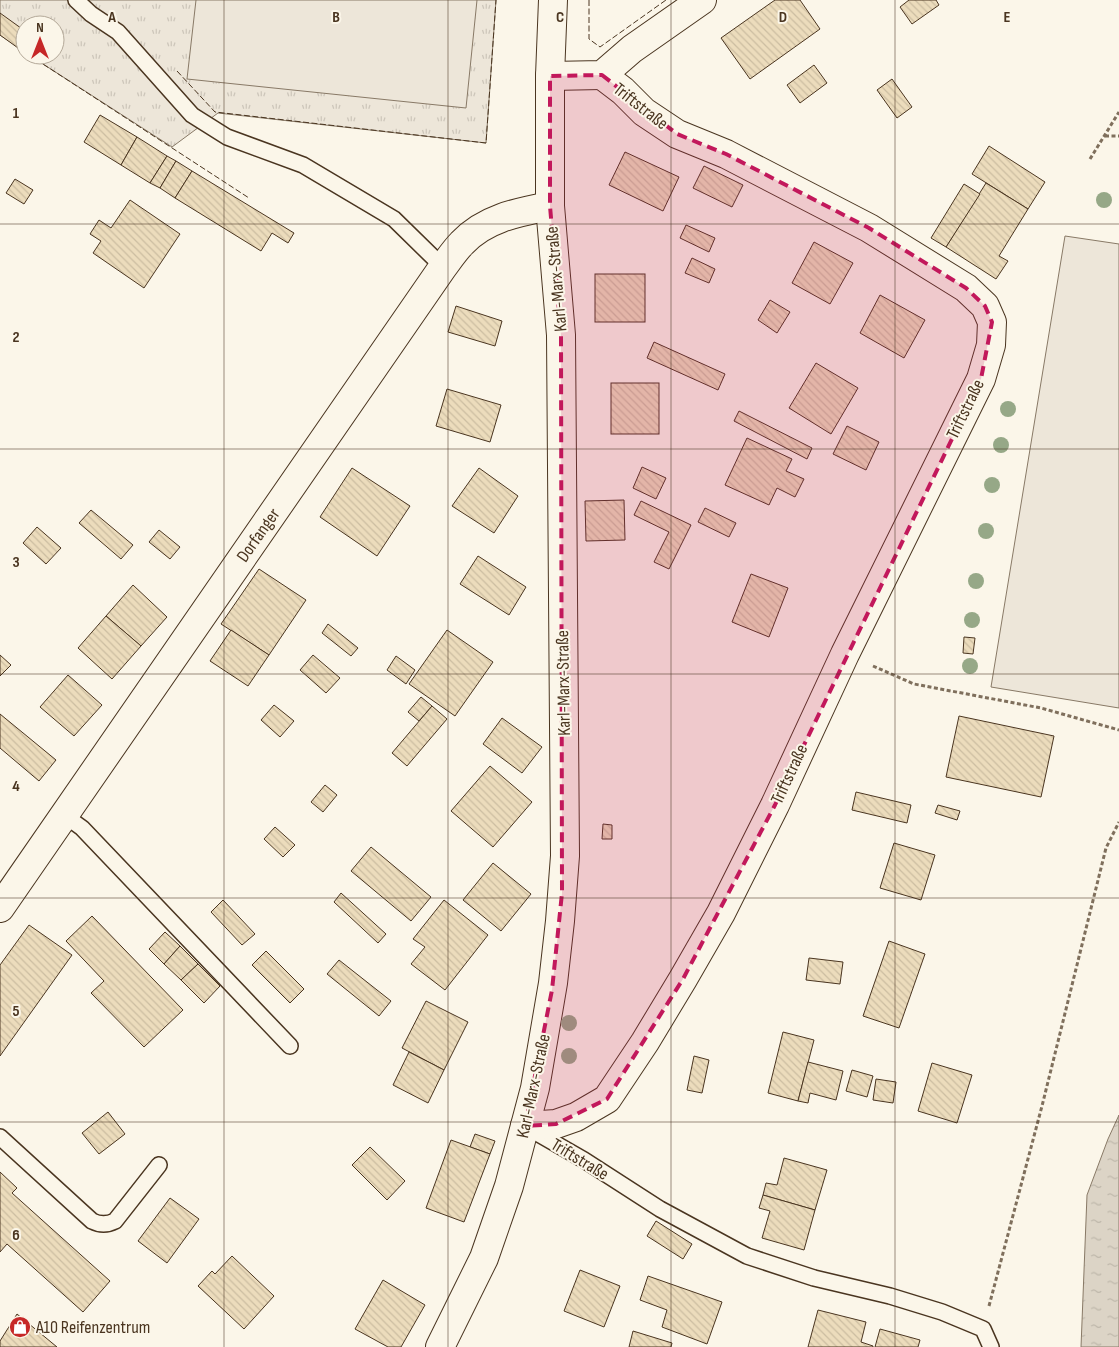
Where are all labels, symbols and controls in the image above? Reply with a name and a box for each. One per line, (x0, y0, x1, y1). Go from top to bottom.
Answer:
text: A (107, 8, 116, 27)
text: B (332, 8, 340, 27)
text: C (556, 8, 564, 27)
text: D (779, 8, 787, 27)
text: E (1004, 8, 1011, 27)
north arrow (15, 15, 65, 65)
text: N (36, 19, 44, 36)
street label: Triftstraße (609, 79, 672, 134)
text: 1 (13, 104, 20, 123)
street label: Karl-Marx-Straße (541, 225, 572, 333)
text: 2 (12, 328, 20, 347)
street label: Triftstraße (942, 376, 989, 442)
street label: Dorfanger (232, 504, 284, 566)
text: 3 (12, 553, 20, 572)
street label: Karl-Marx-Straße (552, 630, 575, 736)
street label: Triftstraße (766, 741, 812, 807)
text: 4 (12, 777, 20, 796)
text: 5 (12, 1002, 20, 1021)
street label: Karl-Marx-Straße (512, 1032, 555, 1140)
street label: Triftstraße (547, 1134, 612, 1185)
text: 6 (12, 1226, 20, 1245)
shop icon: A10 Reifenzentrum (8, 1315, 32, 1339)
place label: A10 Reifenzentrum (35, 1317, 150, 1338)

